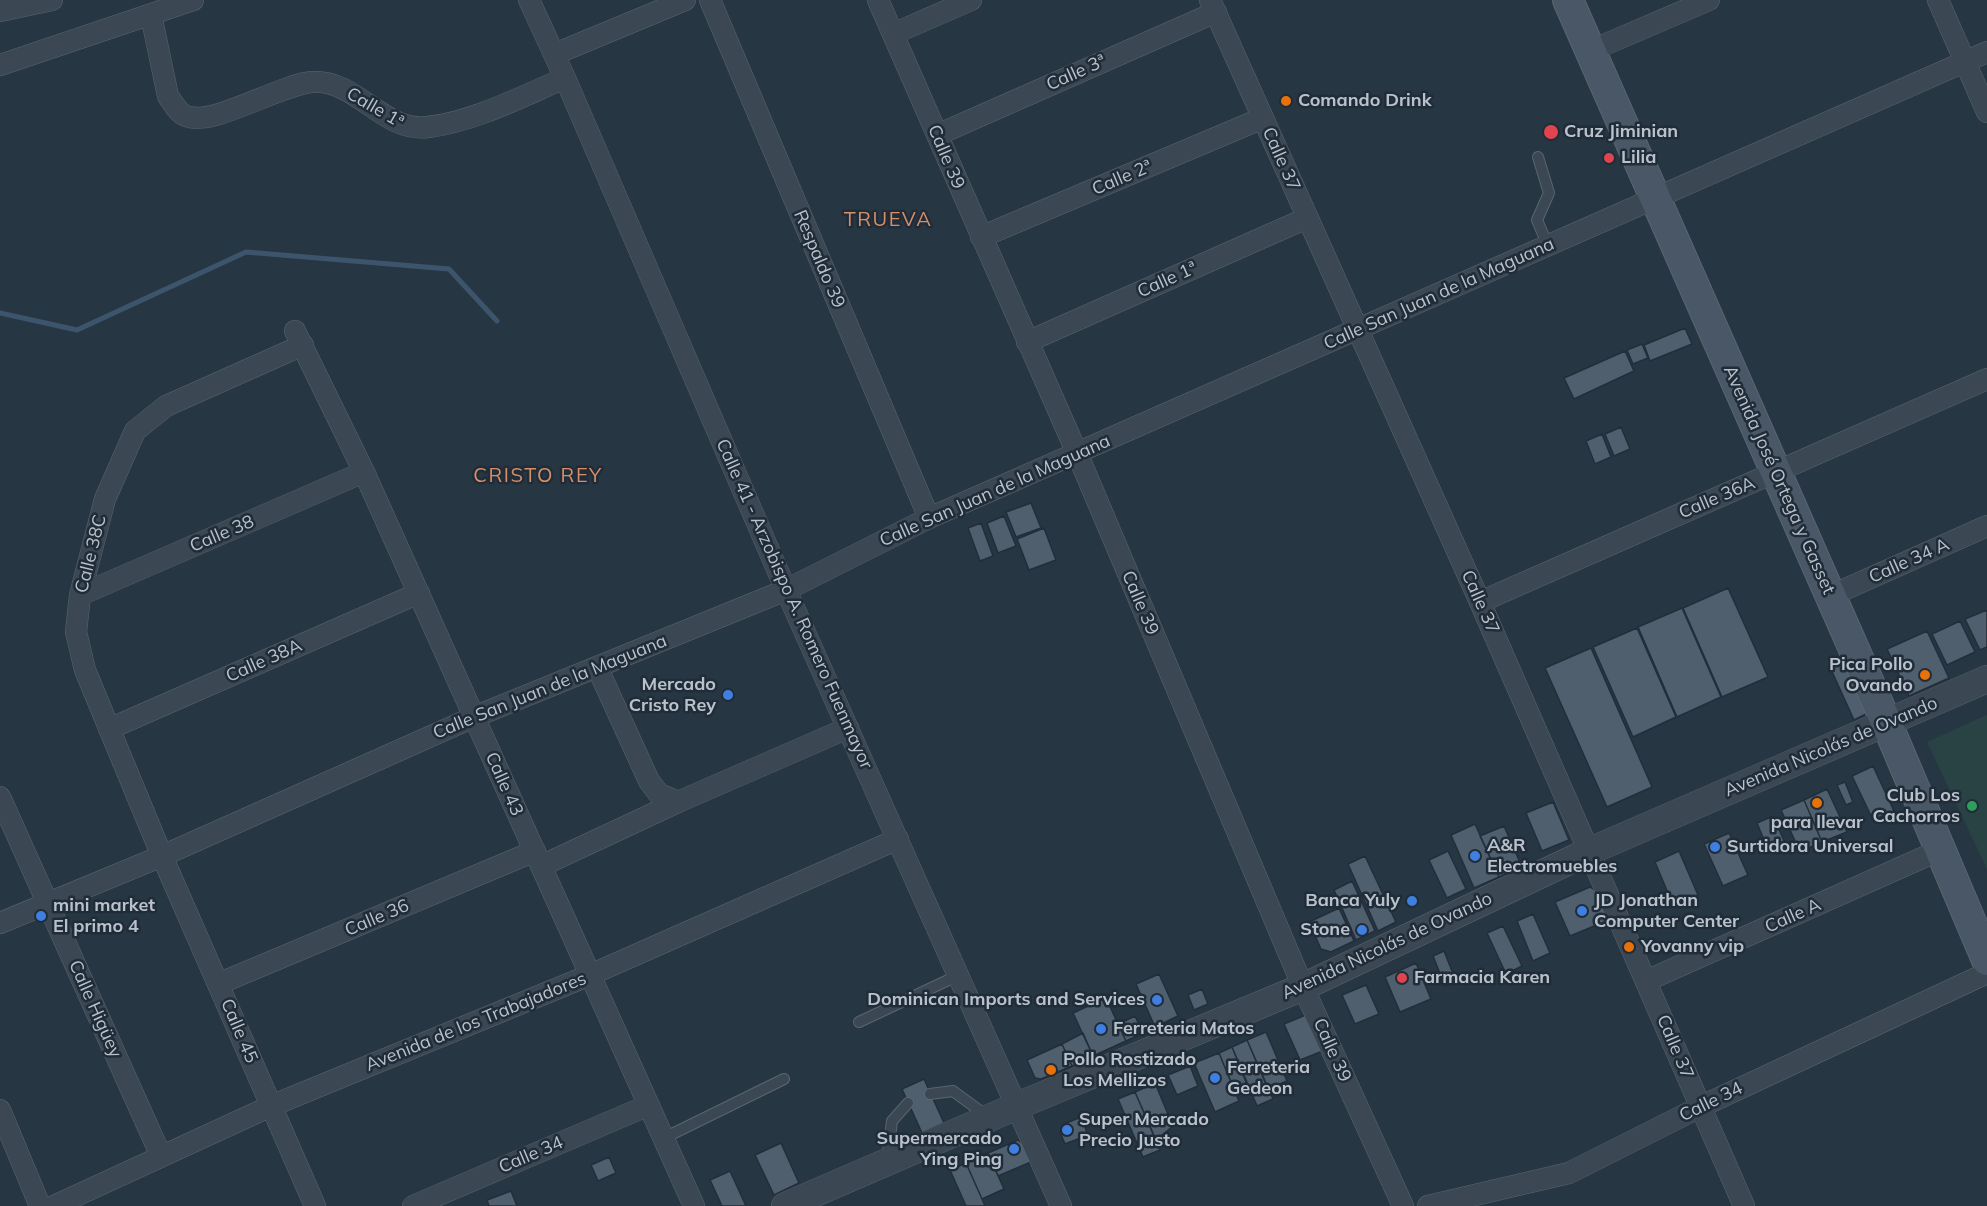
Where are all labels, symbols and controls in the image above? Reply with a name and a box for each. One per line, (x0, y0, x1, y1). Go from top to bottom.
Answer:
street label: Calle 3ª (1043, 50, 1109, 96)
street label: Calle 1ª (343, 83, 407, 133)
place label: Comando Drink (1298, 90, 1432, 112)
marker: Comando Drink (1279, 94, 1293, 108)
place label: Cruz Jiminian (1564, 121, 1678, 143)
street label: Calle 39 (923, 122, 969, 192)
marker: Cruz Jiminian (1542, 123, 1560, 141)
street label: Calle 37 (1257, 124, 1305, 194)
place label: Lilia (1621, 147, 1656, 169)
marker: Lilia (1602, 151, 1616, 165)
street label: Calle 2ª (1089, 156, 1155, 200)
street label: Respaldo 39 (789, 207, 849, 311)
district label: TRUEVA (844, 208, 932, 232)
street label: Calle San Juan de la Maguana (1320, 233, 1558, 355)
street label: Calle 1ª (1134, 257, 1200, 303)
street label: Avenida José Ortega y Gasset (1719, 362, 1839, 598)
street label: Calle San Juan de la Maguana (876, 430, 1114, 552)
street label: Calle 41 - Arzobispo A. Romero Fuenmayor (711, 436, 877, 772)
district label: CRISTO REY (473, 464, 603, 488)
street label: Calle 36A (1676, 472, 1758, 524)
street label: Calle 38 (187, 511, 257, 557)
street label: Calle 38C (71, 513, 111, 595)
street label: Calle 34 A (1866, 534, 1952, 588)
street label: Calle 37 (1456, 567, 1504, 637)
street label: Calle 39 (1117, 568, 1163, 638)
street label: Calle San Juan de la Maguana (430, 630, 670, 744)
street label: Calle 38A (223, 635, 305, 687)
place label: Pica Pollo Ovando (1829, 654, 1913, 696)
marker: Pica Pollo Ovando (1918, 668, 1932, 682)
place label: Mercado Cristo Rey (629, 674, 716, 716)
marker: Mercado Cristo Rey (721, 688, 735, 702)
street label: Avenida Nicolás de Ovando (1721, 692, 1941, 802)
street label: Calle 43 (480, 749, 528, 819)
place label: Club Los Cachorros (1873, 785, 1960, 828)
marker: para llevar (1810, 796, 1824, 810)
marker: Club Los Cachorros (1965, 799, 1979, 813)
place label: para llevar (1771, 812, 1863, 834)
place label: A&R Electromuebles (1487, 835, 1617, 878)
place label: Surtidora Universal (1727, 836, 1894, 858)
marker: Surtidora Universal (1708, 840, 1722, 854)
marker: A&R Electromuebles (1468, 849, 1482, 863)
street label: Avenida Nicolás de Ovando (1278, 888, 1496, 1004)
place label: Banca Yuly (1305, 890, 1400, 912)
place label: JD Jonathan Computer Center (1594, 890, 1739, 932)
marker: Banca Yuly (1405, 894, 1419, 908)
street label: Calle A (1762, 894, 1824, 938)
place label: mini market El primo 4 (53, 895, 155, 938)
street label: Calle 36 (342, 895, 412, 941)
marker: JD Jonathan Computer Center (1575, 904, 1589, 918)
marker: mini market El primo 4 (34, 909, 48, 923)
place label: Stone (1300, 919, 1350, 941)
marker: Stone (1355, 923, 1369, 937)
place label: Yovanny vip (1641, 936, 1744, 958)
marker: Yovanny vip (1622, 940, 1636, 954)
street label: Calle Higüey (64, 957, 126, 1061)
place label: Farmacia Karen (1414, 967, 1550, 989)
street label: Avenida de los Trabajadores (362, 968, 590, 1076)
marker: Farmacia Karen (1395, 971, 1409, 985)
place label: Dominican Imports and Services (867, 989, 1145, 1011)
marker: Dominican Imports and Services (1150, 993, 1164, 1007)
street label: Calle 45 (216, 996, 262, 1066)
street label: Calle 37 (1652, 1012, 1698, 1082)
street label: Calle 39 (1308, 1015, 1356, 1085)
place label: Ferreteria Matos (1113, 1018, 1254, 1040)
marker: Ferreteria Matos (1094, 1022, 1108, 1036)
place label: Pollo Rostizado Los Mellizos (1063, 1049, 1196, 1092)
place label: Ferreteria Gedeon (1227, 1057, 1310, 1100)
marker: Pollo Rostizado Los Mellizos (1044, 1063, 1058, 1077)
marker: Ferreteria Gedeon (1208, 1071, 1222, 1085)
street label: Calle 34 (1676, 1078, 1746, 1126)
place label: Super Mercado Precio Justo (1079, 1109, 1209, 1152)
marker: Super Mercado Precio Justo (1060, 1123, 1074, 1137)
place label: Supermercado Ying Ping (877, 1128, 1002, 1170)
street label: Calle 34 (496, 1132, 566, 1178)
marker: Supermercado Ying Ping (1007, 1142, 1021, 1156)

